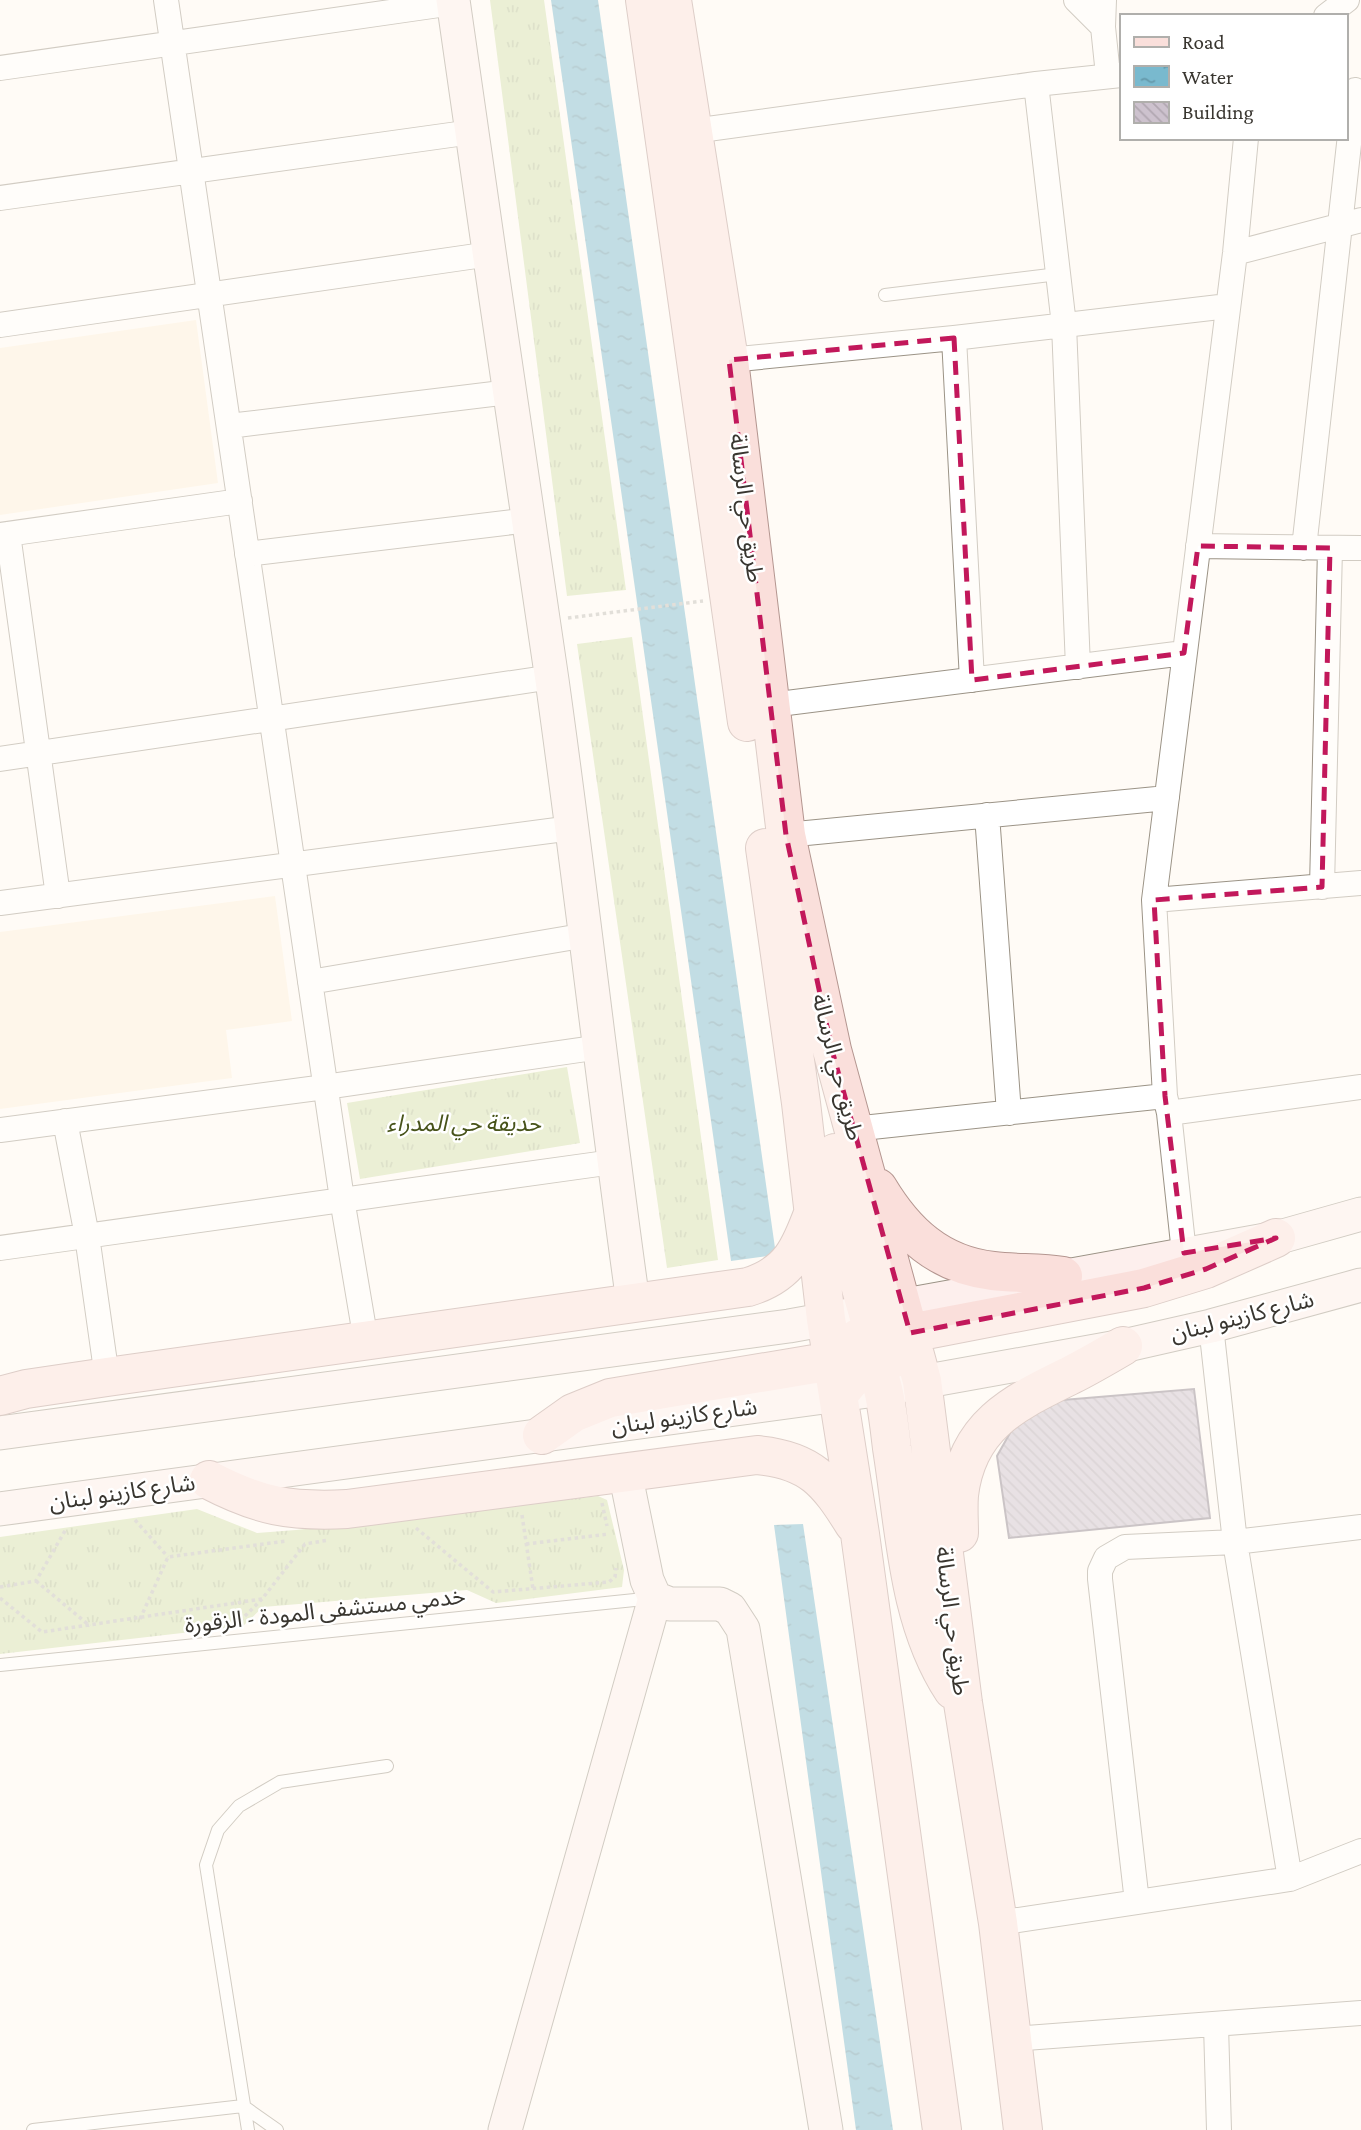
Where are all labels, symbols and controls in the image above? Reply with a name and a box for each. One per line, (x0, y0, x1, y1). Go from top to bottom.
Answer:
legend (1120, 14, 1347, 140)
text: Road (1182, 30, 1225, 54)
text: Water (1182, 65, 1234, 89)
text: Building (1182, 100, 1254, 124)
street label: طريق حي الرسالة (721, 432, 769, 585)
street label: طريق حي الرسالة (803, 991, 869, 1144)
park label: حديقة حي المدراء (387, 1110, 541, 1141)
street label: شارع كازينو لبنان (1167, 1286, 1318, 1350)
street label: شارع كازينو لبنان (609, 1393, 759, 1443)
street label: شارع كازينو لبنان (47, 1469, 197, 1519)
street label: طريق حي الرسالة (927, 1545, 975, 1698)
street label: خدمي مستشفى المودة - الزقورة (183, 1582, 467, 1642)

